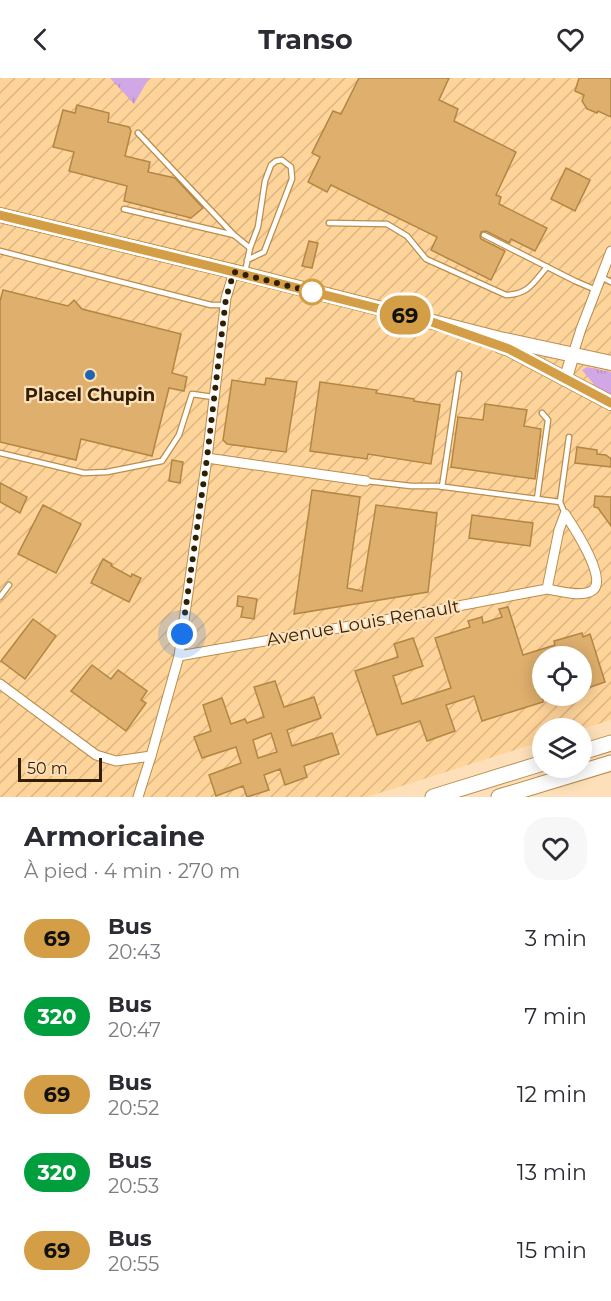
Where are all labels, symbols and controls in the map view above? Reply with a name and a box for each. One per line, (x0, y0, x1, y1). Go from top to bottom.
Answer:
icon: back (24, 23, 57, 56)
text: Transo (258, 23, 353, 56)
icon: heart (554, 23, 587, 56)
unlabelled marker (299, 279, 325, 305)
line badge: 69 (378, 296, 432, 334)
text: 69 (392, 303, 418, 328)
marker: Placel Chupin (83, 368, 97, 382)
place label: Placel Chupin (25, 384, 155, 406)
street label: Avenue Louis Renault (265, 595, 461, 651)
your location (167, 619, 197, 649)
map controls (532, 646, 592, 778)
button: locate (532, 646, 592, 706)
button: layers (532, 718, 592, 778)
scale bar (18, 755, 102, 782)
text: 50 m (27, 759, 68, 778)
button: heart (524, 817, 587, 880)
text: Armoricaine (24, 819, 205, 853)
text: À pied · 4 min · 270 m (24, 859, 240, 883)
text: Bus (108, 913, 152, 940)
text: 3 min (525, 925, 587, 952)
text: 69 (44, 926, 70, 951)
text: 20:43 (108, 940, 161, 964)
text: Bus (108, 991, 152, 1018)
text: 7 min (524, 1003, 587, 1030)
text: 320 (38, 1004, 76, 1029)
text: 20:47 (108, 1018, 161, 1042)
text: Bus (108, 1069, 152, 1096)
text: 12 min (517, 1081, 587, 1108)
text: 69 (44, 1082, 70, 1107)
text: 20:52 (108, 1096, 159, 1120)
text: Bus (108, 1147, 152, 1174)
text: 13 min (517, 1159, 587, 1186)
text: 320 (38, 1160, 76, 1185)
text: 20:53 (108, 1174, 159, 1198)
text: Bus (108, 1225, 152, 1252)
text: 15 min (517, 1237, 587, 1264)
text: 69 (44, 1238, 70, 1263)
text: 20:55 (108, 1252, 159, 1276)

